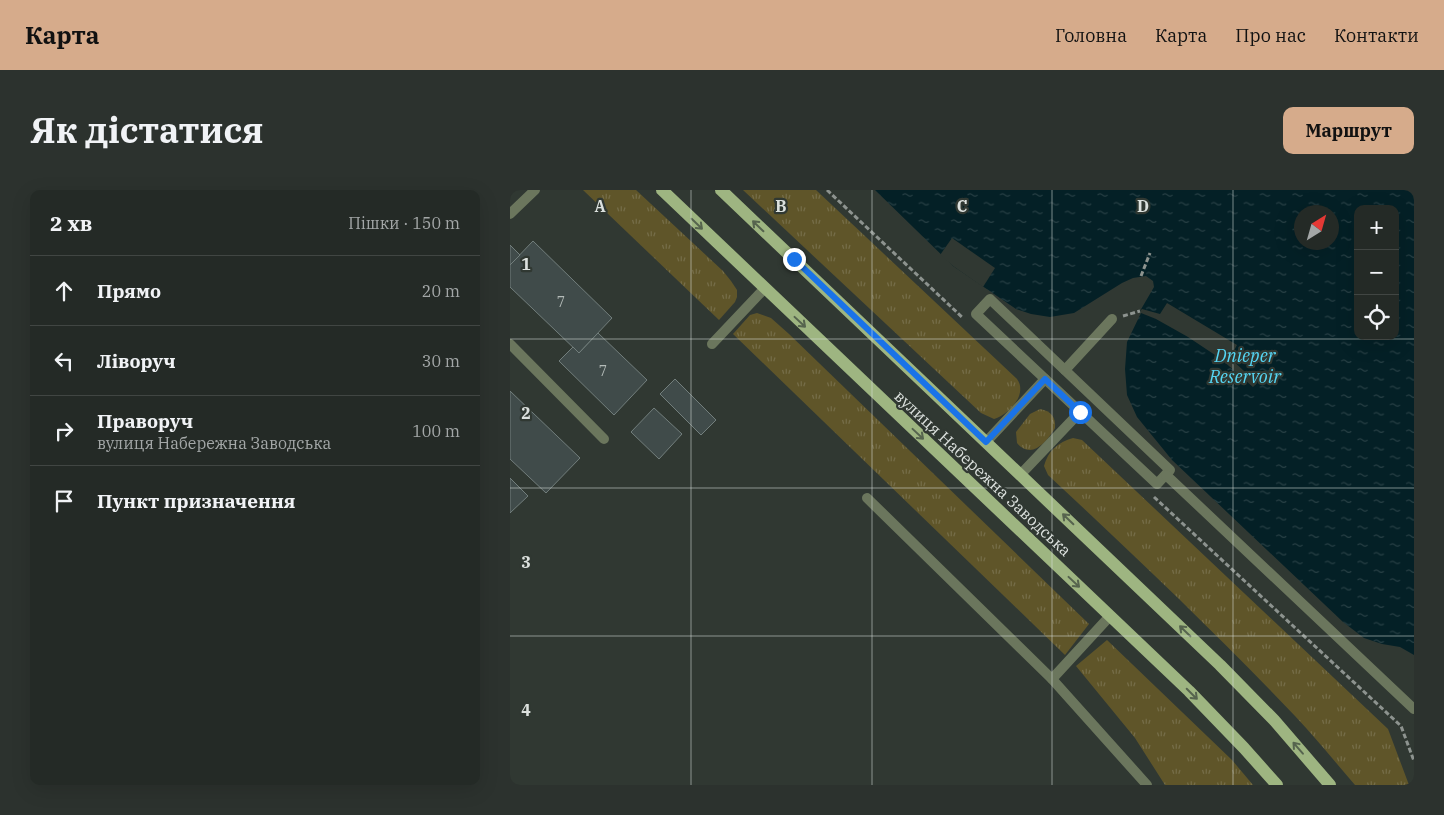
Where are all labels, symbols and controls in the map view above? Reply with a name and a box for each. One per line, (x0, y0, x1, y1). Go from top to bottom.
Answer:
text: Карта (25, 19, 100, 51)
text: Головна (1055, 24, 1127, 47)
text: Карта (1155, 24, 1207, 47)
text: Про нас (1235, 24, 1306, 47)
text: Контакти (1334, 24, 1419, 47)
text: Як дістатися (30, 107, 264, 153)
button: Маршрут (1283, 107, 1414, 154)
text: A (594, 196, 606, 216)
text: B (775, 196, 787, 216)
text: C (957, 196, 967, 216)
text: D (1137, 196, 1149, 216)
north arrow (1294, 205, 1339, 250)
map controls (1354, 205, 1399, 340)
button: + (1354, 205, 1399, 250)
text: 2 хв (50, 209, 92, 237)
text: Пішки · 150 m (348, 213, 460, 233)
one-way arrow (691, 218, 704, 230)
one-way arrow (752, 220, 764, 232)
route end (783, 248, 806, 271)
button: − (1354, 250, 1399, 295)
text: 1 (521, 254, 531, 274)
icon: ahead (50, 277, 78, 305)
text: Прямо (97, 279, 161, 303)
text: 20 m (422, 281, 460, 301)
house number: 7 (557, 293, 565, 311)
button: locate (1354, 295, 1399, 340)
one-way arrow (794, 316, 806, 328)
water label: Dnieper Reservoir (1208, 344, 1282, 388)
icon: left (50, 347, 78, 375)
text: Ліворуч (97, 349, 176, 373)
text: 30 m (422, 351, 460, 371)
house number: 7 (599, 362, 607, 380)
street label: вулиця Набережна Заводська (891, 386, 1076, 560)
route start (1069, 401, 1092, 424)
text: 2 (521, 403, 531, 423)
text: Праворуч (97, 409, 193, 433)
icon: right (50, 417, 78, 445)
text: 100 m (412, 421, 460, 441)
one-way arrow (912, 428, 924, 440)
text: вулиця Набережна Заводська (97, 433, 331, 453)
icon: arrive (50, 487, 78, 515)
text: Пункт призначення (97, 489, 295, 513)
one-way arrow (1062, 513, 1074, 525)
text: 3 (521, 552, 531, 572)
one-way arrow (1068, 576, 1080, 588)
one-way arrow (1179, 625, 1192, 637)
one-way arrow (1185, 688, 1198, 700)
text: 4 (521, 700, 531, 720)
one-way arrow (1293, 741, 1304, 754)

